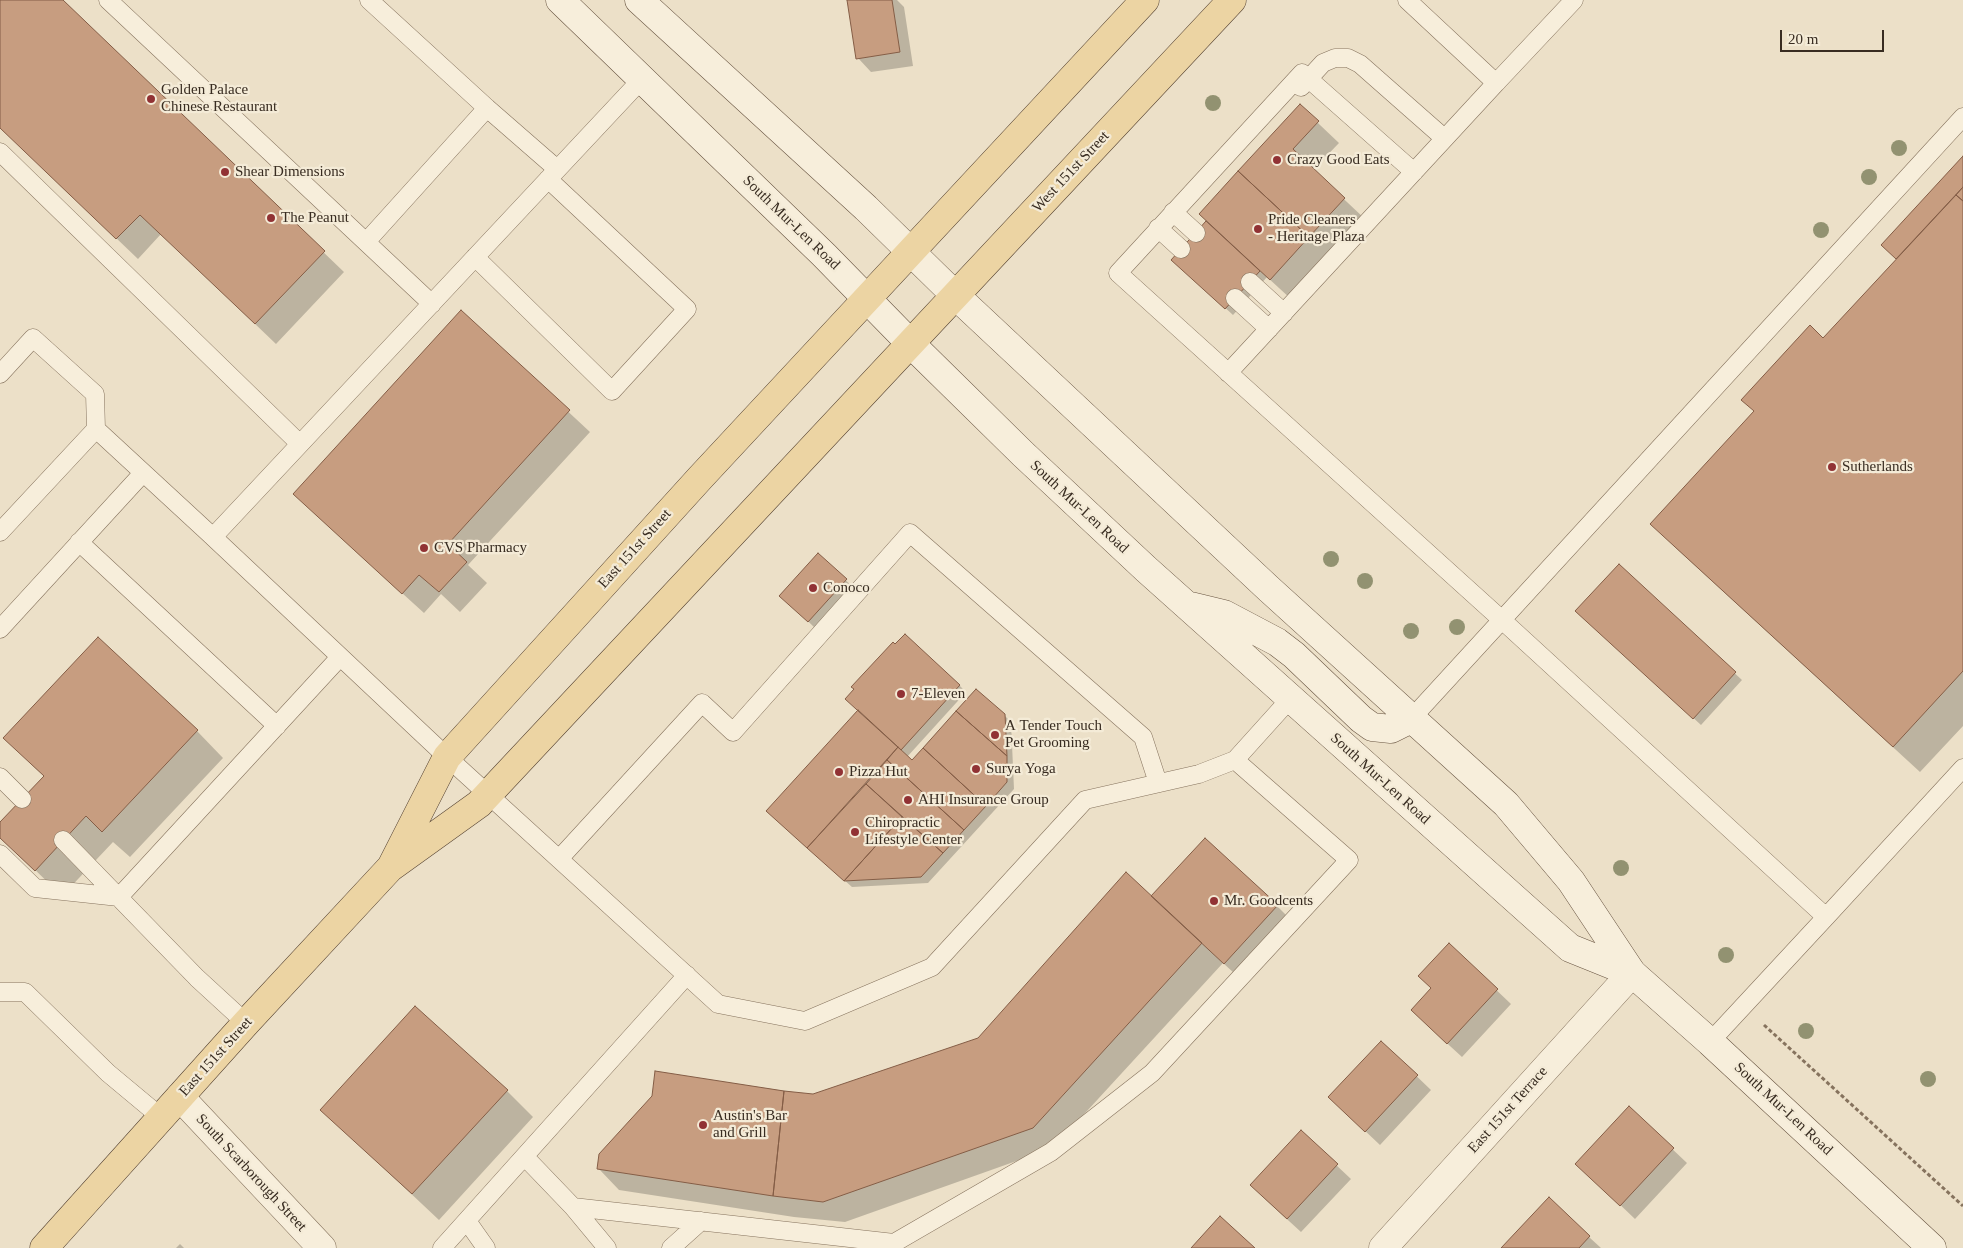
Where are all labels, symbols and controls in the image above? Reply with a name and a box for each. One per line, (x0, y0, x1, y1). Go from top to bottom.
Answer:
scale bar (1783, 20, 1887, 52)
text: 20 m (1788, 31, 1818, 47)
place label: Golden Palace Chinese Restaurant (161, 81, 277, 116)
marker: Golden Palace Chinese Restaurant (145, 93, 157, 105)
street label: West 151st Street (1029, 128, 1113, 216)
place label: Crazy Good Eats (1287, 151, 1389, 169)
marker: Crazy Good Eats (1271, 154, 1283, 166)
place label: Shear Dimensions (235, 163, 345, 181)
marker: Shear Dimensions (219, 166, 231, 178)
street label: South Mur-Len Road (739, 172, 843, 274)
place label: The Peanut (281, 209, 349, 227)
place label: Pride Cleaners - Heritage Plaza (1268, 211, 1365, 246)
marker: The Peanut (265, 212, 277, 224)
marker: Pride Cleaners - Heritage Plaza (1252, 223, 1264, 235)
street label: South Mur-Len Road (1026, 457, 1132, 557)
place label: Sutherlands (1842, 458, 1913, 476)
marker: Sutherlands (1826, 461, 1838, 473)
street label: East 151st Street (595, 506, 675, 592)
place label: CVS Pharmacy (434, 539, 527, 557)
marker: CVS Pharmacy (418, 542, 430, 554)
place label: Conoco (823, 579, 870, 597)
marker: Conoco (807, 582, 819, 594)
place label: 7-Eleven (911, 685, 965, 703)
marker: 7-Eleven (895, 688, 907, 700)
place label: A Tender Touch Pet Grooming (1005, 717, 1102, 752)
marker: A Tender Touch Pet Grooming (989, 729, 1001, 741)
street label: South Mur-Len Road (1326, 729, 1434, 829)
place label: Surya Yoga (986, 760, 1056, 778)
place label: Pizza Hut (849, 763, 908, 781)
marker: Surya Yoga (970, 763, 982, 775)
marker: Pizza Hut (833, 766, 845, 778)
place label: AHI Insurance Group (918, 791, 1049, 809)
marker: AHI Insurance Group (902, 794, 914, 806)
place label: Chiropractic Lifestyle Center (865, 814, 962, 849)
marker: Chiropractic Lifestyle Center (849, 826, 861, 838)
place label: Mr. Goodcents (1224, 892, 1313, 910)
marker: Mr. Goodcents (1208, 895, 1220, 907)
street label: East 151st Street (176, 1014, 256, 1100)
street label: South Mur-Len Road (1730, 1059, 1836, 1159)
street label: East 151st Terrace (1464, 1063, 1552, 1157)
place label: Austin's Bar and Grill (713, 1107, 787, 1142)
street label: South Scarborough Street (192, 1110, 310, 1236)
marker: Austin's Bar and Grill (697, 1119, 709, 1131)

